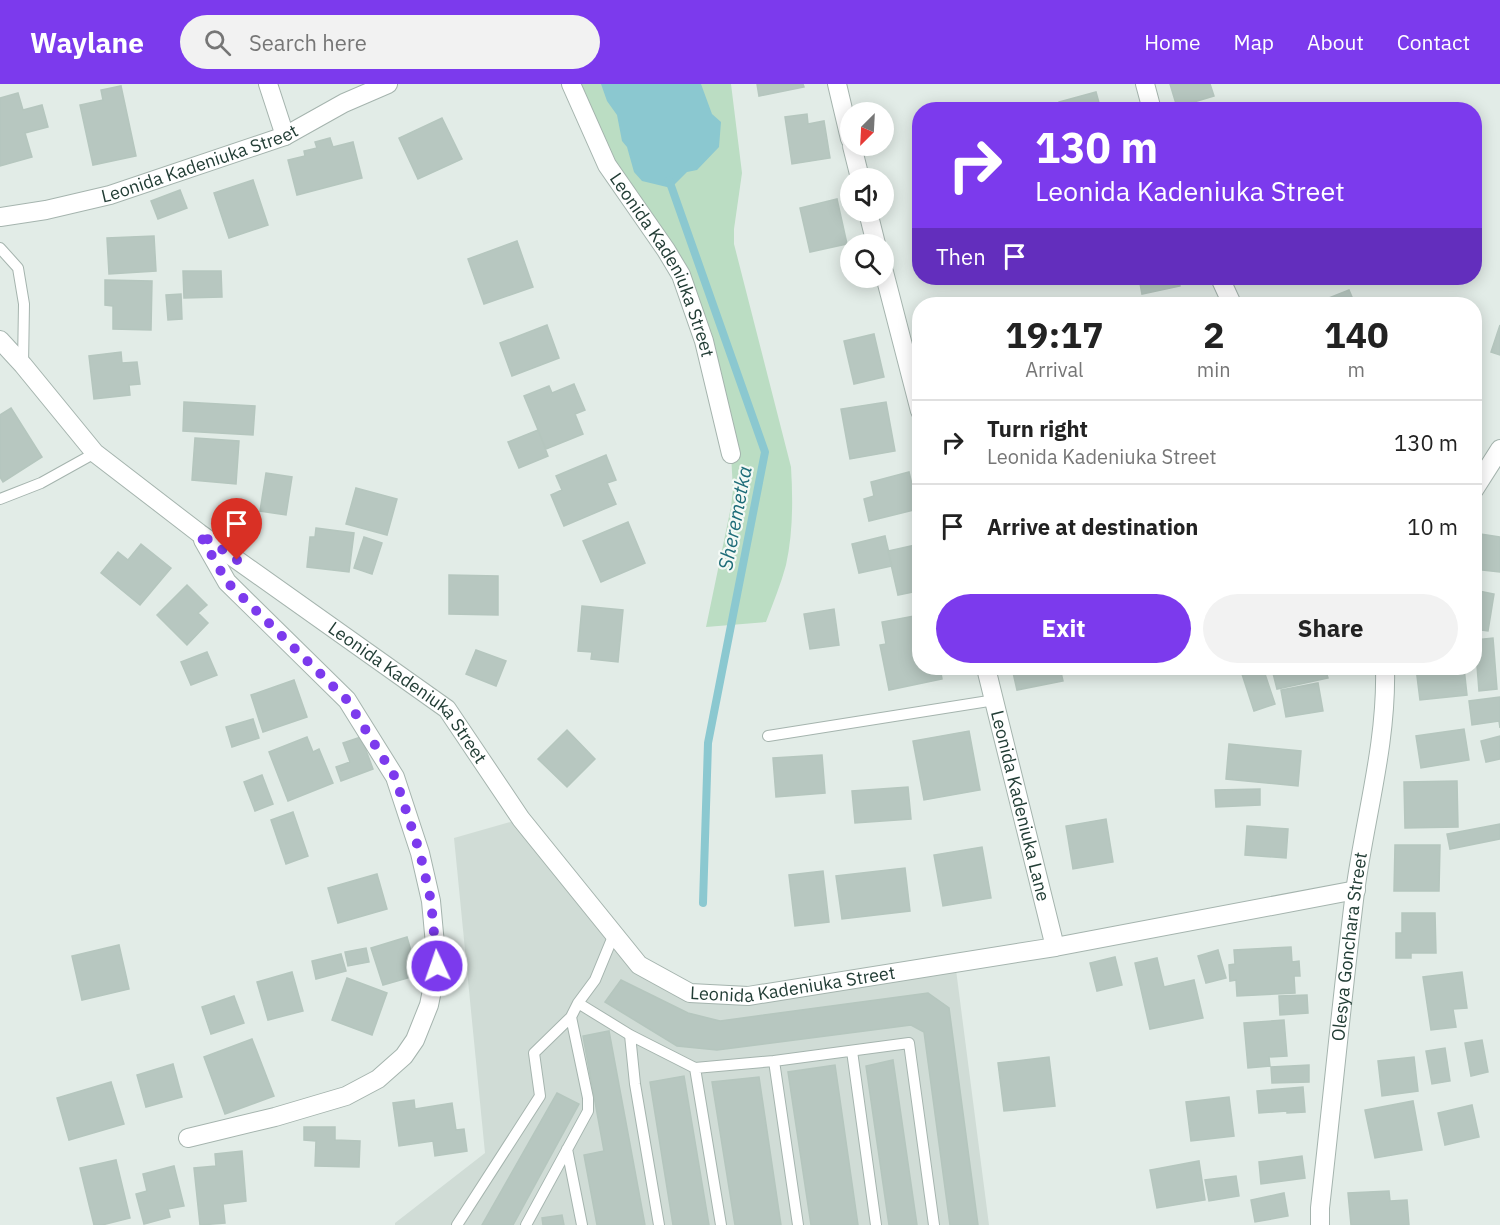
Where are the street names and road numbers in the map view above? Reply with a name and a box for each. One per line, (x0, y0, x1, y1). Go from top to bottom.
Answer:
street label: Leonida Kadeniuka Street (99, 119, 302, 208)
street label: Leonida Kadeniuka Street (605, 168, 719, 359)
street label: Leonida Kadeniuka Street (324, 616, 492, 768)
street label: Leonida Kadeniuka Lane (986, 708, 1055, 904)
street label: Olesya Gonchara Street (1326, 850, 1372, 1042)
street label: Leonida Kadeniuka Street (690, 961, 897, 1007)

